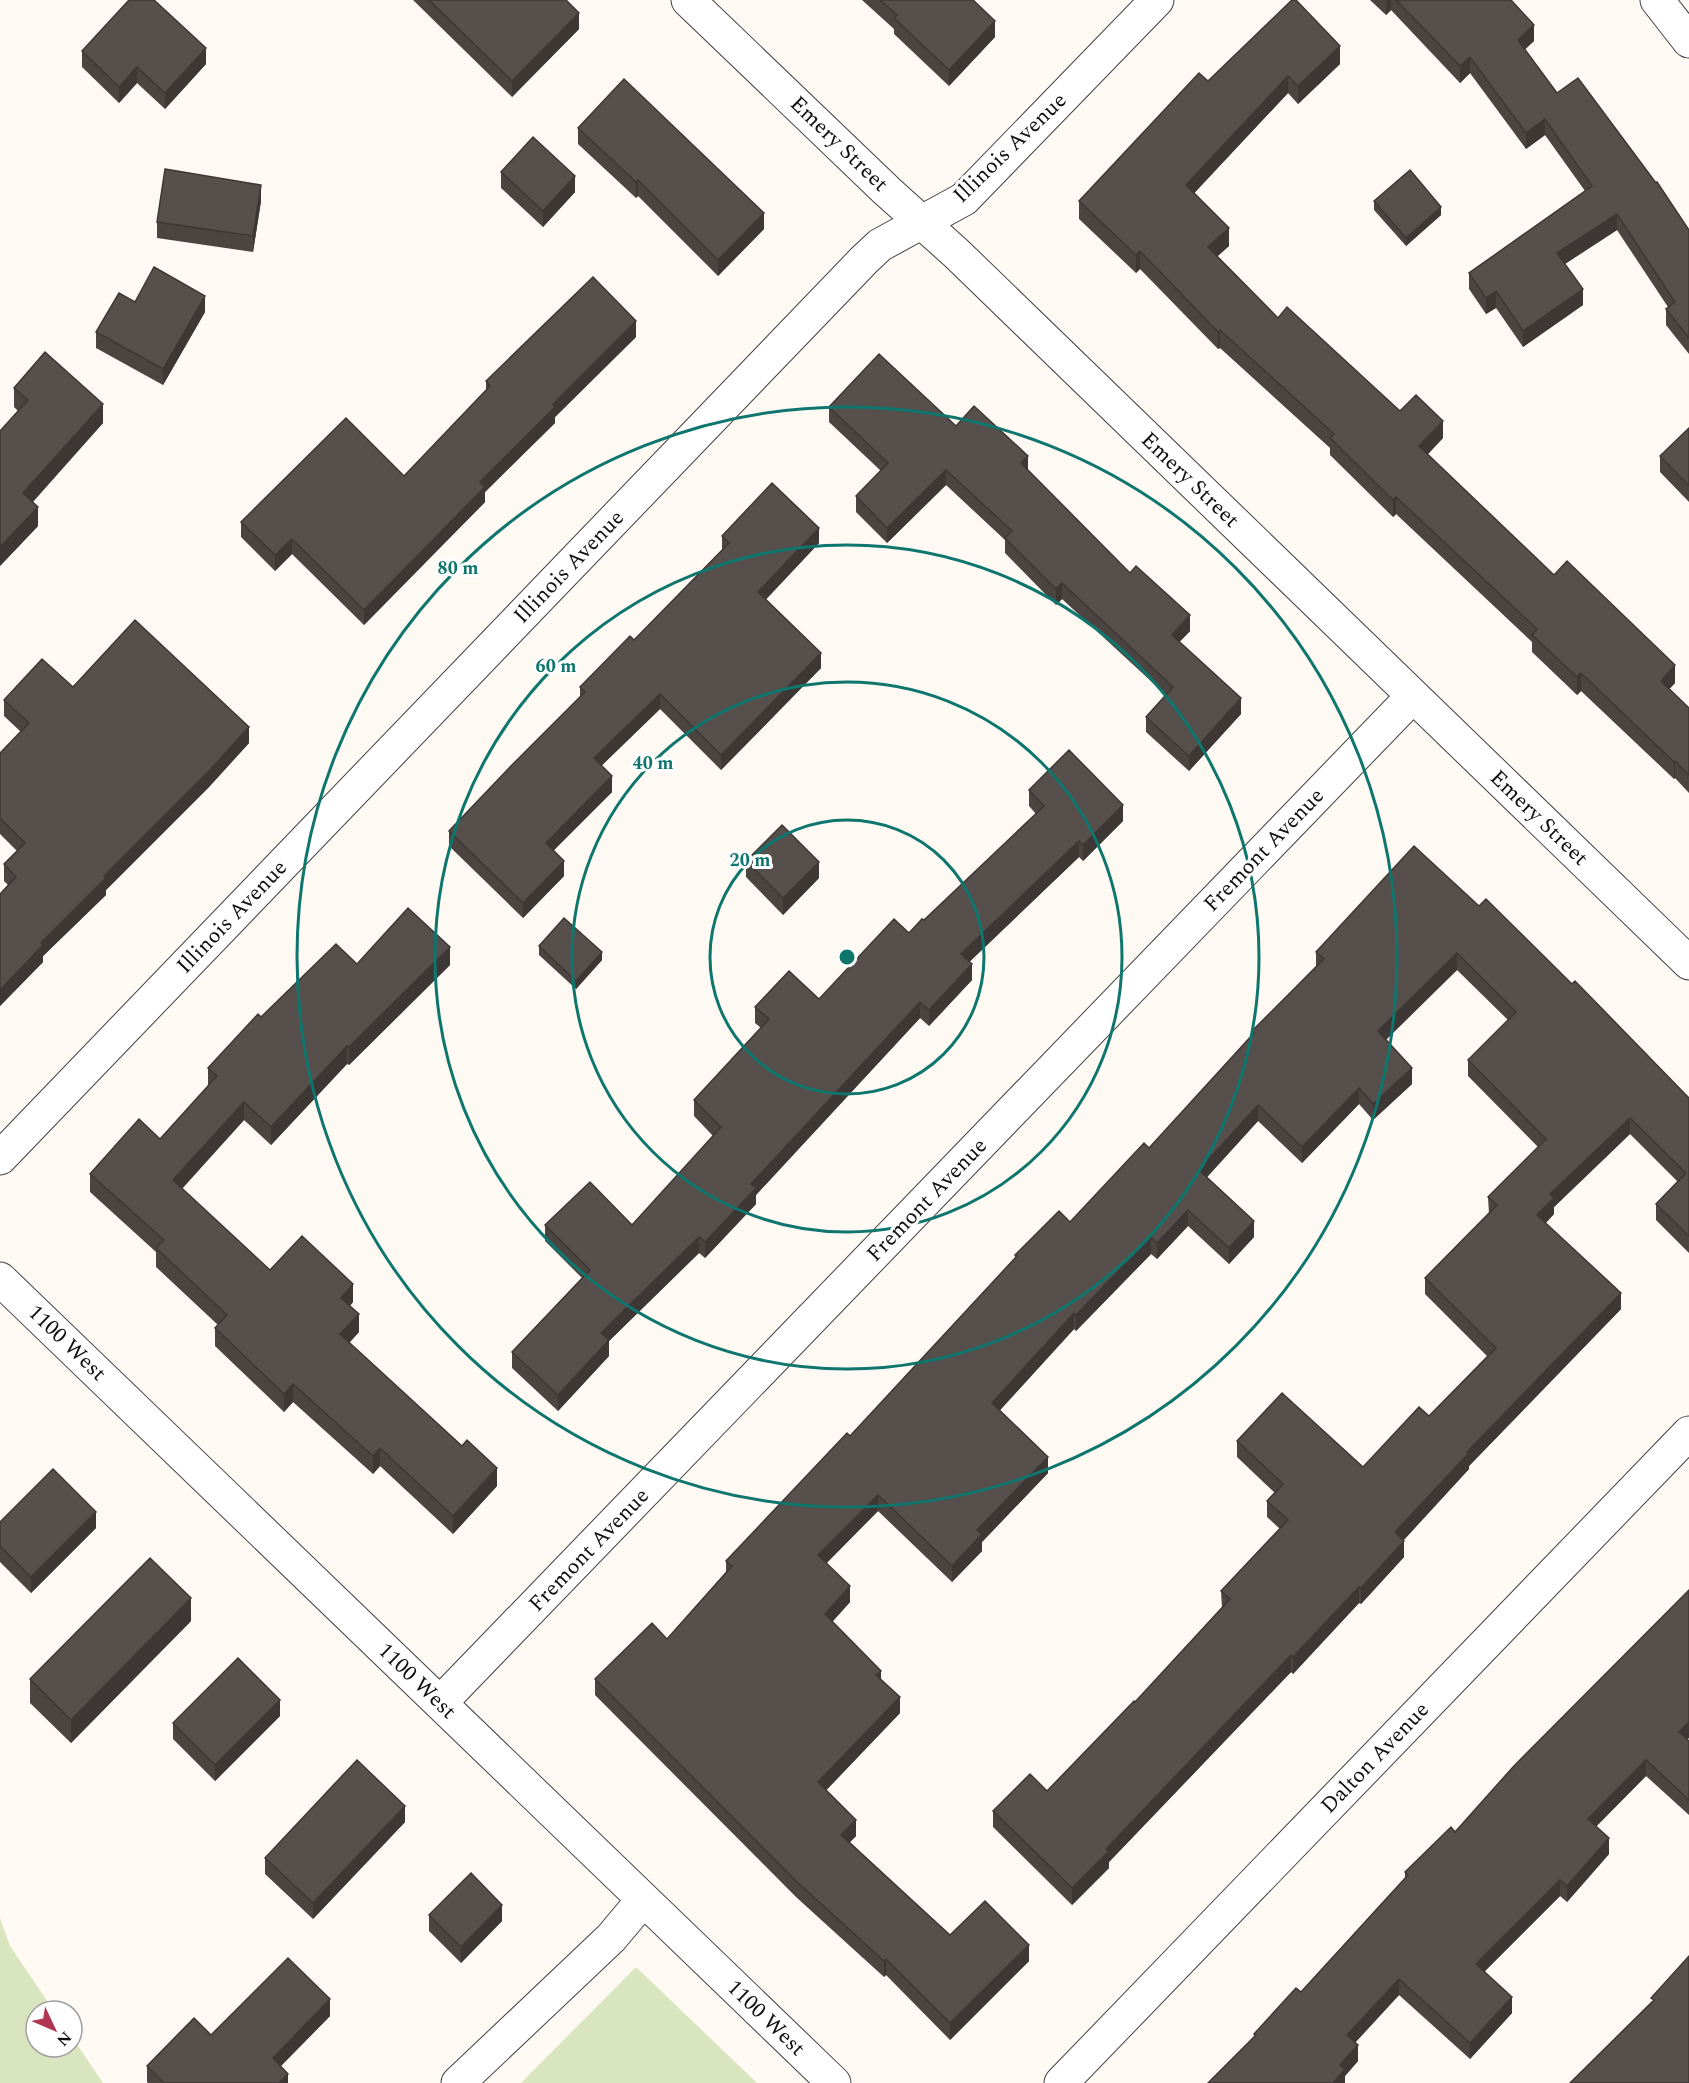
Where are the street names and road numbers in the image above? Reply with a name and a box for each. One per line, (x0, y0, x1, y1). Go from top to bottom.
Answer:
street label: Illinois Avenue (945, 85, 1075, 211)
street label: Emery Street (782, 88, 896, 200)
street label: Emery Street (1133, 424, 1247, 536)
street label: Illinois Avenue (506, 502, 632, 632)
street label: Emery Street (1482, 762, 1596, 874)
street label: Fremont Avenue (1196, 780, 1332, 920)
street label: Illinois Avenue (169, 852, 295, 982)
street label: Fremont Avenue (859, 1130, 995, 1270)
street label: 1100 West (20, 1297, 114, 1389)
street label: Fremont Avenue (521, 1480, 657, 1620)
street label: 1100 West (370, 1635, 464, 1727)
street label: Dalton Avenue (1313, 1694, 1437, 1822)
street label: 1100 West (719, 1972, 813, 2064)

